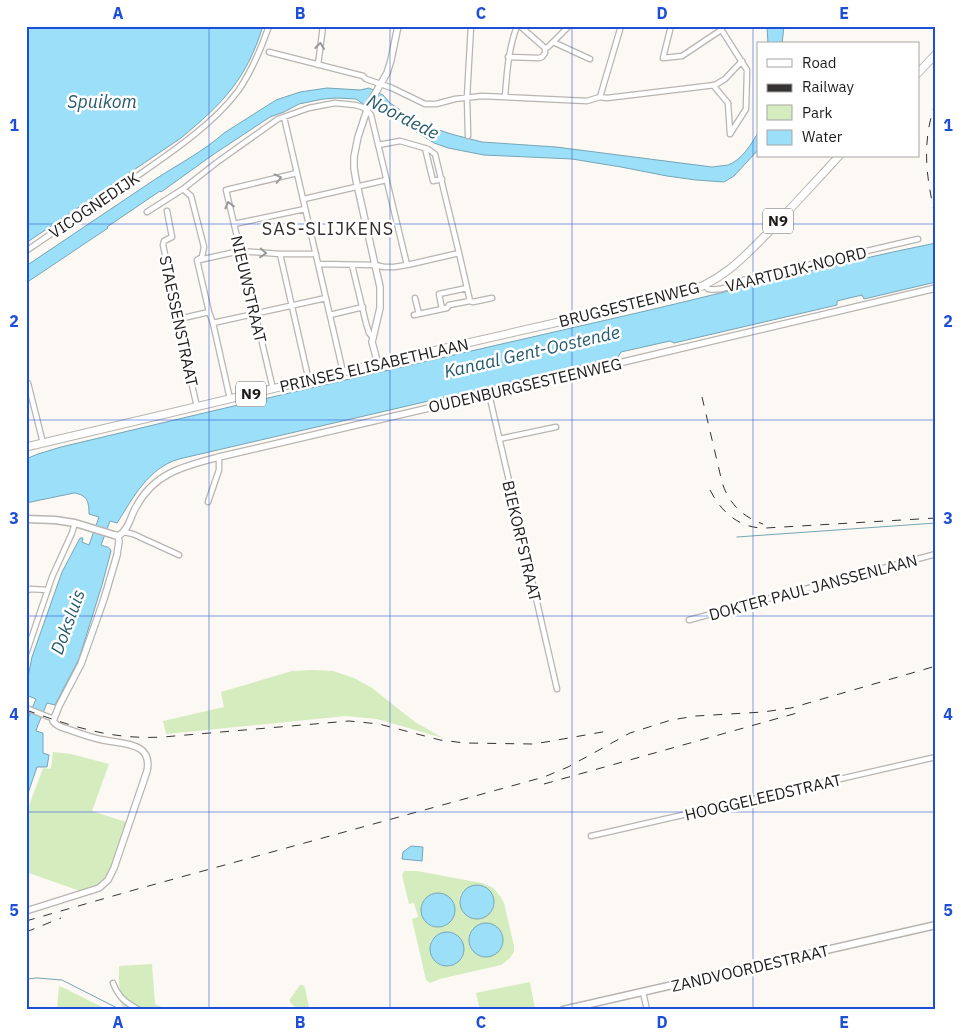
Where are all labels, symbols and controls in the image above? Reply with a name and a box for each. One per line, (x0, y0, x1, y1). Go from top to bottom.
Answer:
text: A (113, 3, 124, 23)
text: B (295, 3, 306, 23)
text: C (476, 3, 486, 23)
text: D (656, 3, 668, 23)
text: E (839, 3, 849, 23)
one-way arrow (314, 41, 325, 49)
legend (757, 42, 920, 158)
text: Road (802, 53, 837, 72)
text: Railway (802, 77, 855, 96)
water label: Noordede (363, 89, 443, 144)
water label: Spuikom (67, 90, 137, 113)
text: Park (802, 103, 832, 122)
text: 1 (9, 115, 19, 135)
text: 1 (943, 115, 953, 135)
text: Water (802, 127, 843, 146)
street label: VICOGNEDIJK (45, 168, 143, 242)
one-way arrow (274, 173, 283, 184)
one-way arrow (225, 202, 235, 210)
road number: N9 (763, 208, 793, 234)
district label: SAS-SLIJKENS (262, 217, 394, 240)
street label: NIEUWSTRAAT (227, 233, 271, 345)
street label: VAARTDIJK-NOORD (723, 242, 869, 296)
one-way arrow (259, 247, 267, 258)
street label: STAESSENSTRAAT (155, 254, 203, 388)
street label: BRUGSESTEENWEG (557, 277, 701, 331)
text: 2 (9, 311, 19, 331)
text: 2 (943, 311, 953, 331)
water label: Kanaal Gent-Oostende (442, 320, 622, 383)
street label: PRINSES ELISABETHLAAN (278, 334, 470, 396)
street label: OUDENBURGSESTEENWEG (426, 353, 624, 417)
road number: N9 (236, 382, 266, 406)
street label: BIEKORFSTRAAT (498, 478, 546, 604)
text: 3 (9, 508, 19, 528)
text: 3 (943, 508, 953, 528)
street label: DOKTER PAUL JANSSENLAAN (707, 549, 919, 625)
water label: Doksluis (45, 586, 90, 658)
text: 4 (9, 704, 19, 724)
text: 4 (943, 704, 953, 724)
street label: HOOGGELEEDSTRAAT (683, 769, 843, 825)
text: 5 (9, 900, 19, 920)
text: 5 (943, 900, 953, 920)
street label: ZANDVOORDESTRAAT (669, 940, 831, 996)
text: A (113, 1012, 124, 1032)
text: B (295, 1012, 306, 1032)
text: C (476, 1012, 486, 1032)
text: D (656, 1012, 668, 1032)
text: E (839, 1012, 849, 1032)

